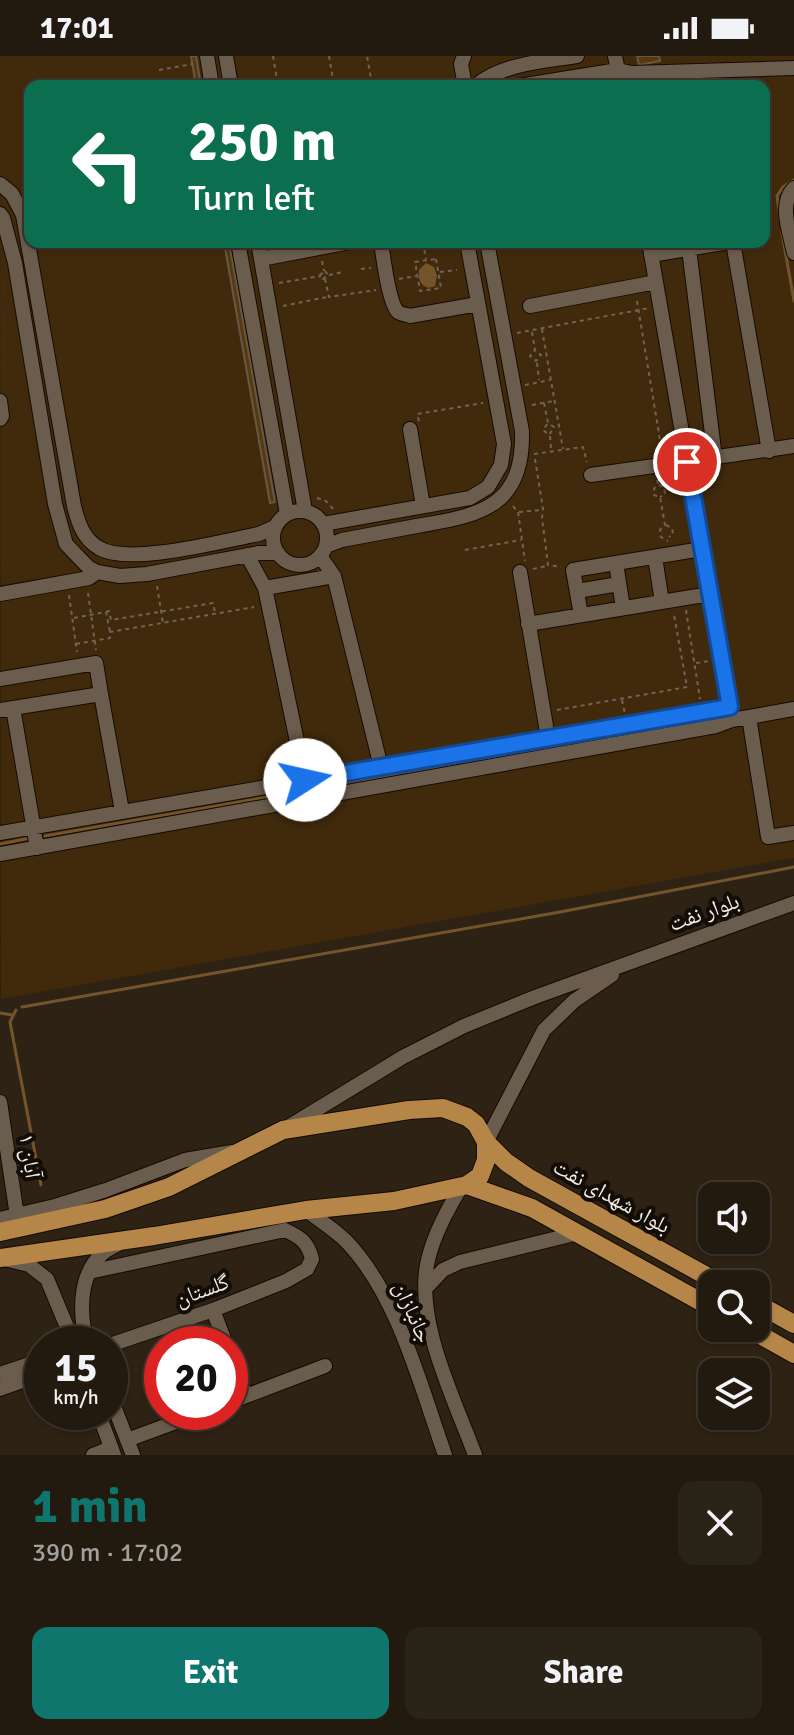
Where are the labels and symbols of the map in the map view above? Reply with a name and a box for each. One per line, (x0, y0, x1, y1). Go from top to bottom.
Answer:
pin (653, 428, 721, 496)
position arrow (263, 738, 347, 822)
street label: بلوار نفت (665, 887, 743, 937)
street label: آبان ۱ (13, 1132, 47, 1180)
street label: بلوار شهدای نفت (549, 1153, 675, 1239)
street label: گلستان (171, 1268, 233, 1312)
street label: جانبازان (388, 1277, 438, 1347)
speed limit sign: 20 (144, 1326, 248, 1430)

